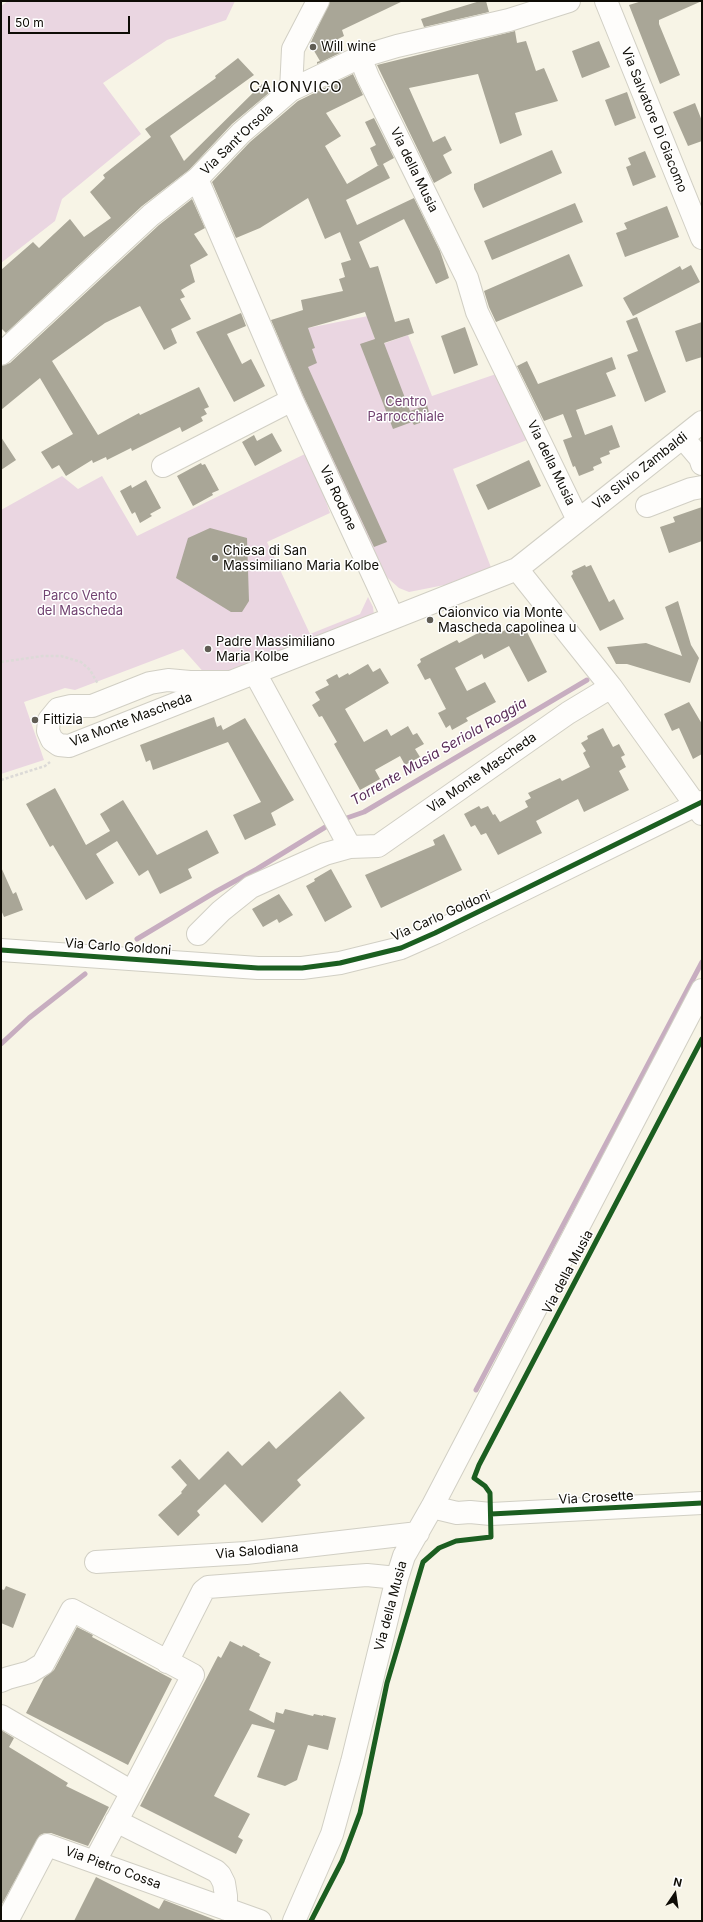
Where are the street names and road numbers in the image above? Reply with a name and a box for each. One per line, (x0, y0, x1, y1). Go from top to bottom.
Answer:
street label: Via Salvatore Di Giacomo (618, 45, 690, 195)
street label: Via Sant'Orsola (198, 102, 276, 178)
street label: Via della Musia (387, 125, 441, 215)
street label: Via della Musia (524, 418, 578, 508)
street label: Via Silvio Zambaldi (589, 429, 691, 513)
street label: Via Rodone (316, 463, 360, 533)
street label: Via Monte Mascheda (68, 690, 194, 750)
street label: Via Monte Mascheda (424, 729, 540, 817)
street label: Via Carlo Goldoni (389, 887, 493, 945)
street label: Via Carlo Goldoni (64, 935, 172, 959)
street label: Via della Musia (539, 1227, 597, 1317)
street label: Via Crosette (558, 1488, 634, 1508)
street label: Via Salodiana (215, 1540, 299, 1562)
street label: Via della Musia (371, 1559, 411, 1653)
street label: Via Pietro Cossa (63, 1843, 163, 1893)

